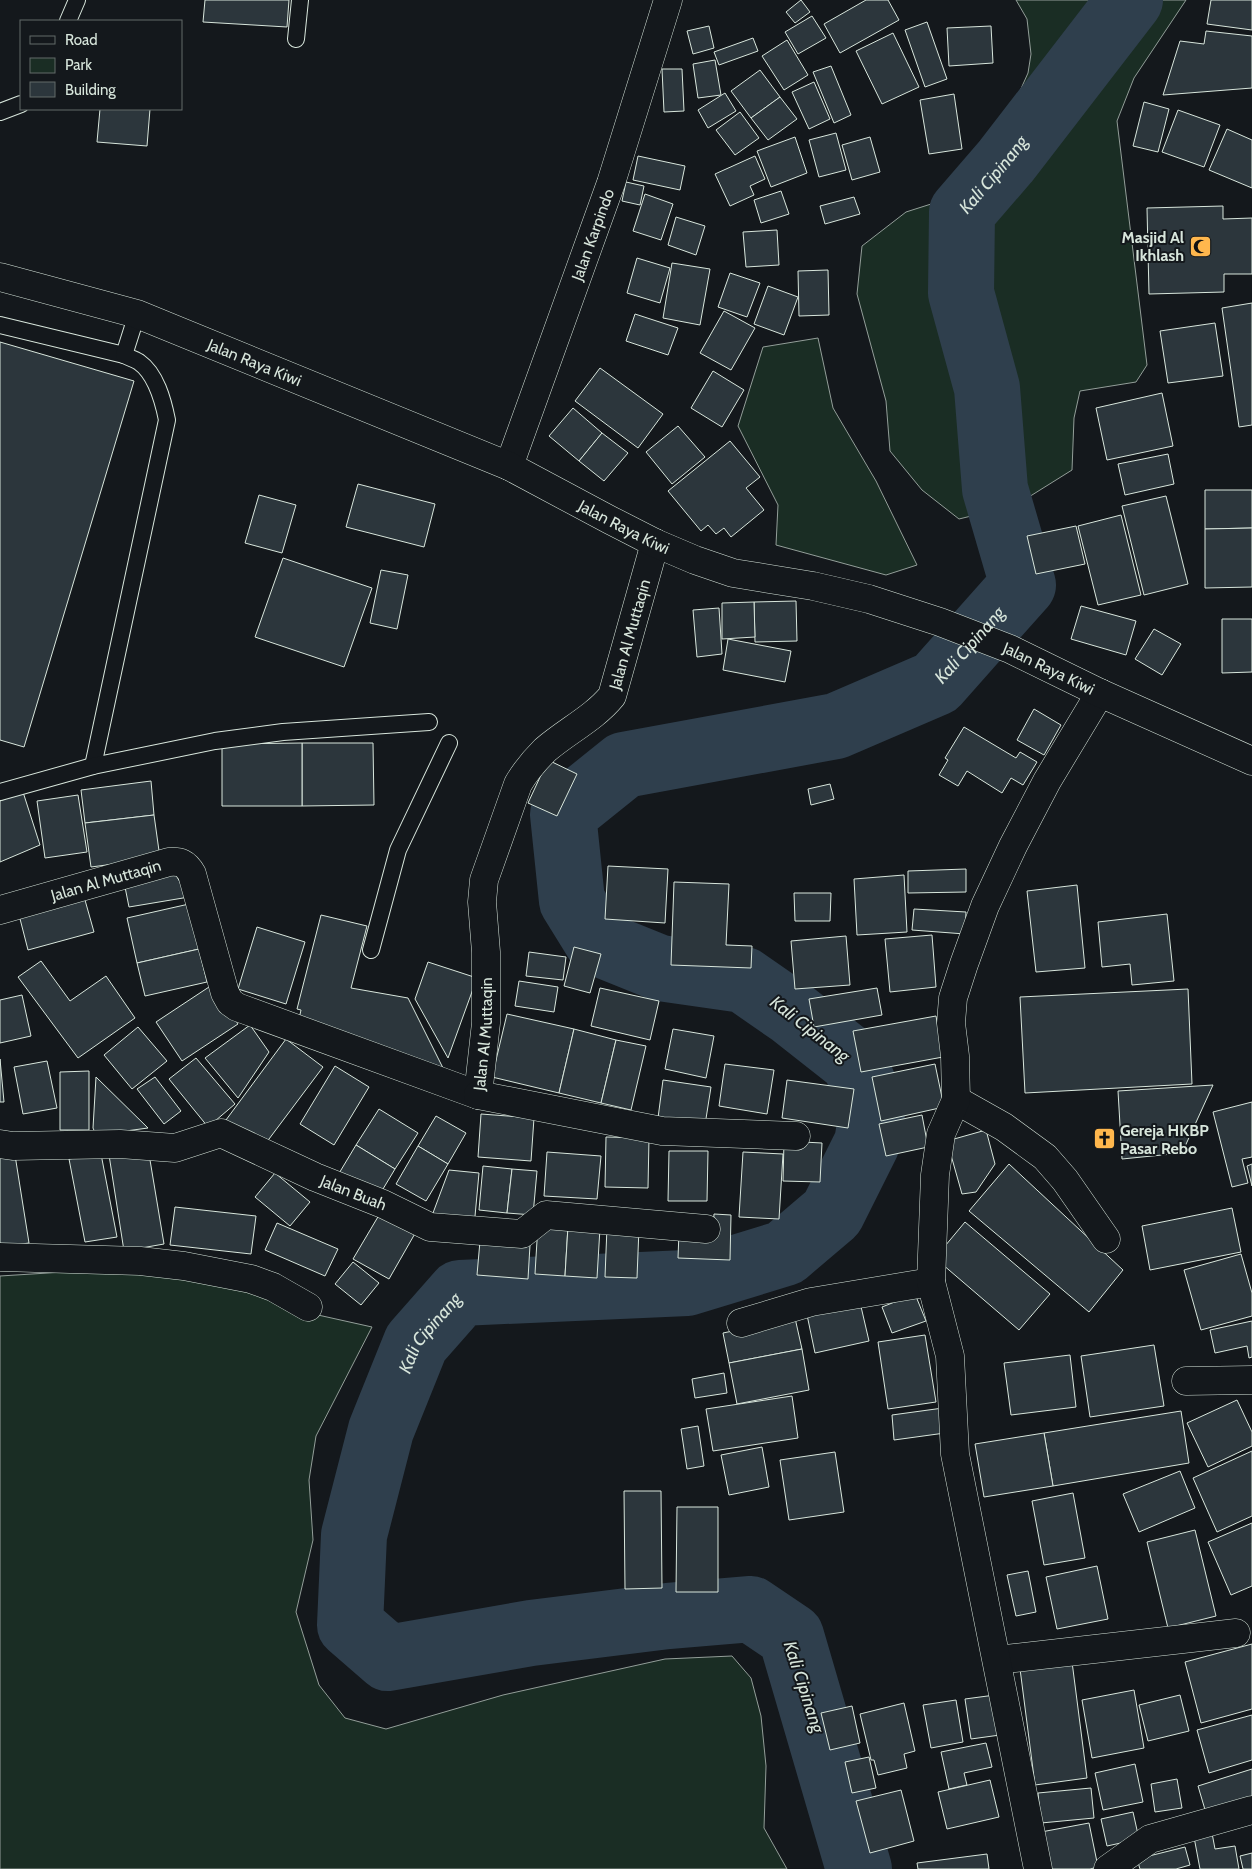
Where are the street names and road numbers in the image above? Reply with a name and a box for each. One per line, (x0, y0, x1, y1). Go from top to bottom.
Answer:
street label: Jalan Karpindo (567, 186, 618, 284)
street label: Jalan Raya Kiwi (204, 334, 304, 390)
street label: Jalan Raya Kiwi (575, 495, 673, 558)
street label: Jalan Al Muttaqin (605, 577, 654, 693)
street label: Jalan Raya Kiwi (1000, 637, 1098, 698)
street label: Jalan Al Muttaqin (48, 855, 163, 905)
street label: Jalan Al Muttaqin (469, 977, 496, 1093)
street label: Jalan Buah (317, 1170, 390, 1214)

